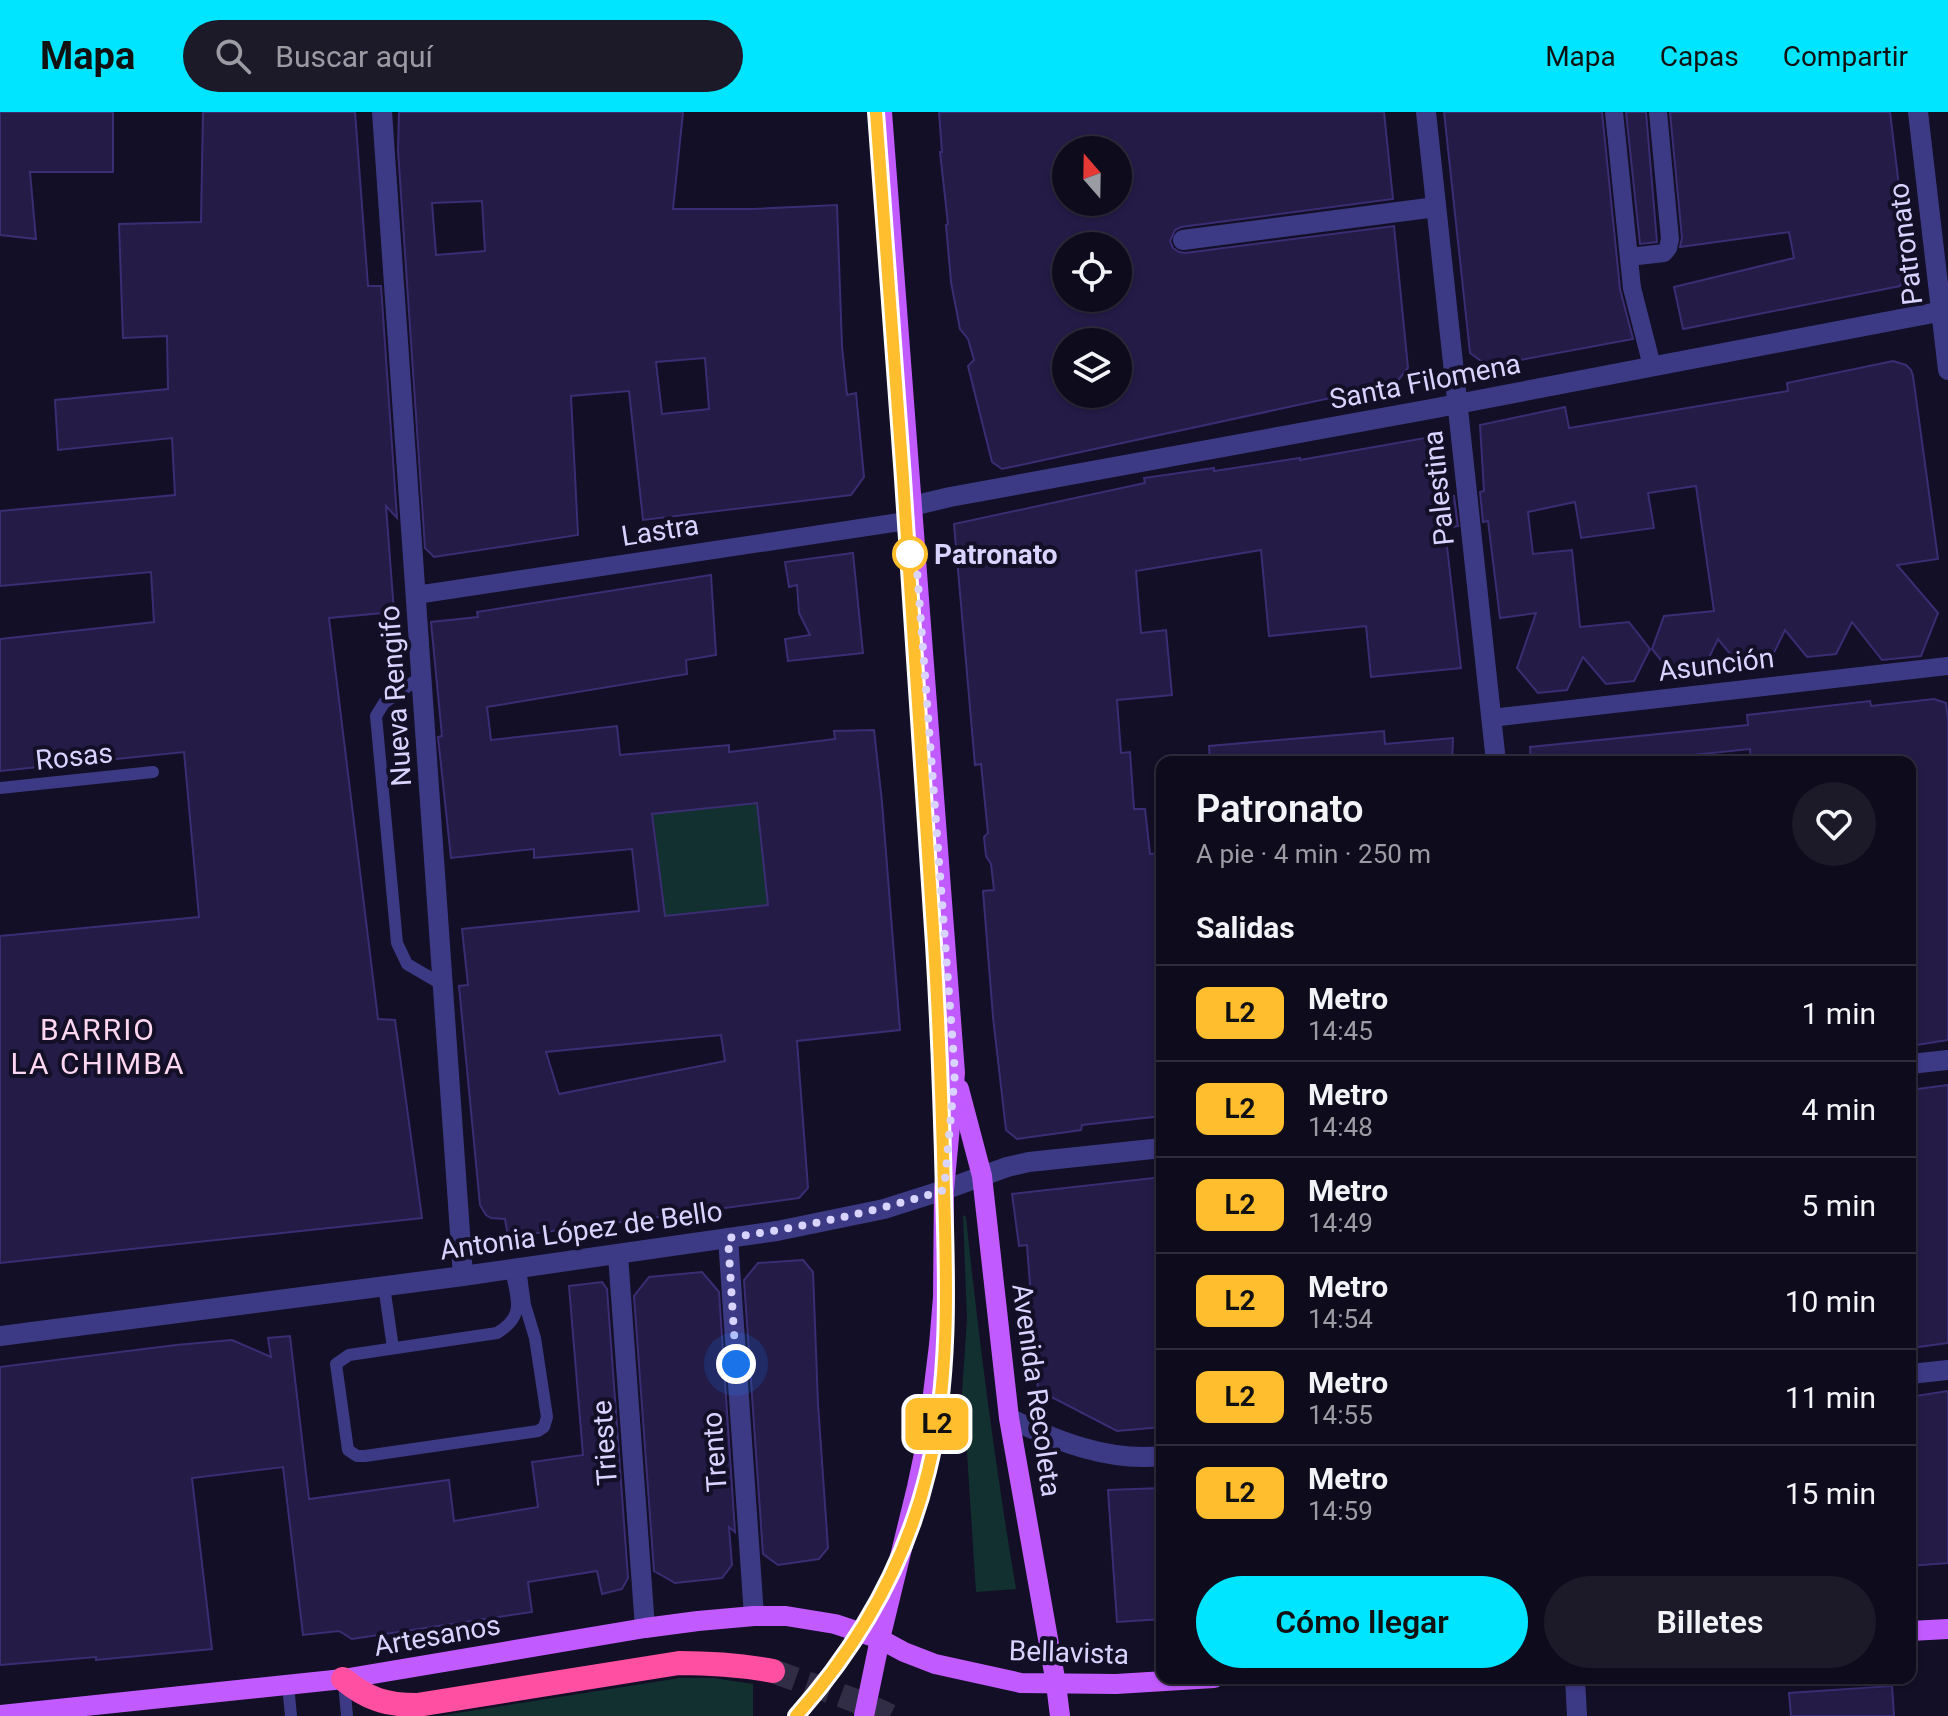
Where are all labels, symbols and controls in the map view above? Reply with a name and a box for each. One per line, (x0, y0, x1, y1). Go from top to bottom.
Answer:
search box (183, 20, 743, 92)
text: Mapa (40, 34, 135, 78)
icon: search (211, 34, 255, 78)
text: Buscar aquí (275, 39, 433, 74)
text: Mapa (1545, 40, 1616, 73)
text: Capas (1660, 40, 1739, 73)
text: Compartir (1783, 40, 1908, 73)
north arrow (1052, 136, 1132, 216)
map controls (1052, 136, 1132, 408)
street label: Patronato (1882, 181, 1929, 307)
button: locate (1052, 232, 1132, 312)
button: layers (1052, 328, 1132, 408)
street label: Santa Filomena (1327, 347, 1523, 416)
street label: Palestina (1416, 429, 1461, 547)
street label: Lastra (619, 508, 701, 553)
marker: Patronato (893, 537, 927, 571)
place label: Patronato (934, 538, 1058, 571)
street label: Nueva Rengifo (373, 604, 418, 788)
street label: Asunción (1656, 641, 1776, 688)
street label: Rosas (34, 736, 114, 777)
button: heart (1792, 782, 1876, 866)
text: Patronato (1196, 787, 1363, 831)
text: A pie · 4 min · 250 m (1196, 839, 1431, 869)
text: Salidas (1196, 910, 1295, 945)
text: Metro (1308, 981, 1388, 1016)
text: L2 (1224, 996, 1256, 1029)
text: 1 min (1802, 996, 1876, 1031)
district label: BARRIO LA CHIMBA (11, 1012, 186, 1081)
text: 14:45 (1308, 1016, 1373, 1046)
text: Metro (1308, 1077, 1388, 1112)
text: L2 (1224, 1092, 1256, 1125)
text: 4 min (1802, 1092, 1876, 1127)
text: 14:48 (1308, 1112, 1373, 1142)
text: Metro (1308, 1173, 1388, 1208)
text: L2 (1224, 1188, 1256, 1221)
text: 5 min (1802, 1188, 1876, 1223)
street label: Antonia López de Bello (438, 1194, 724, 1267)
text: 14:49 (1308, 1208, 1373, 1238)
text: Metro (1308, 1269, 1388, 1304)
street label: Avenida Recoleta (1005, 1281, 1068, 1499)
text: L2 (1224, 1284, 1256, 1317)
text: 10 min (1785, 1284, 1876, 1319)
text: 14:54 (1308, 1304, 1373, 1334)
your location (716, 1344, 756, 1384)
text: Metro (1308, 1365, 1388, 1400)
text: L2 (1224, 1380, 1256, 1413)
text: 11 min (1785, 1380, 1876, 1415)
line badge: L2 (901, 1398, 973, 1450)
street label: Trieste (585, 1399, 624, 1487)
text: 14:55 (1308, 1400, 1373, 1430)
text: L2 (921, 1407, 953, 1440)
street label: Trento (695, 1411, 734, 1493)
text: Metro (1308, 1461, 1388, 1496)
text: L2 (1224, 1476, 1256, 1509)
text: 15 min (1785, 1476, 1876, 1511)
text: 14:59 (1308, 1496, 1373, 1526)
button: Cómo llegar (1196, 1576, 1528, 1668)
button: Billetes (1544, 1576, 1876, 1668)
street label: Artesanos (371, 1608, 503, 1663)
street label: Bellavista (1008, 1634, 1130, 1671)

